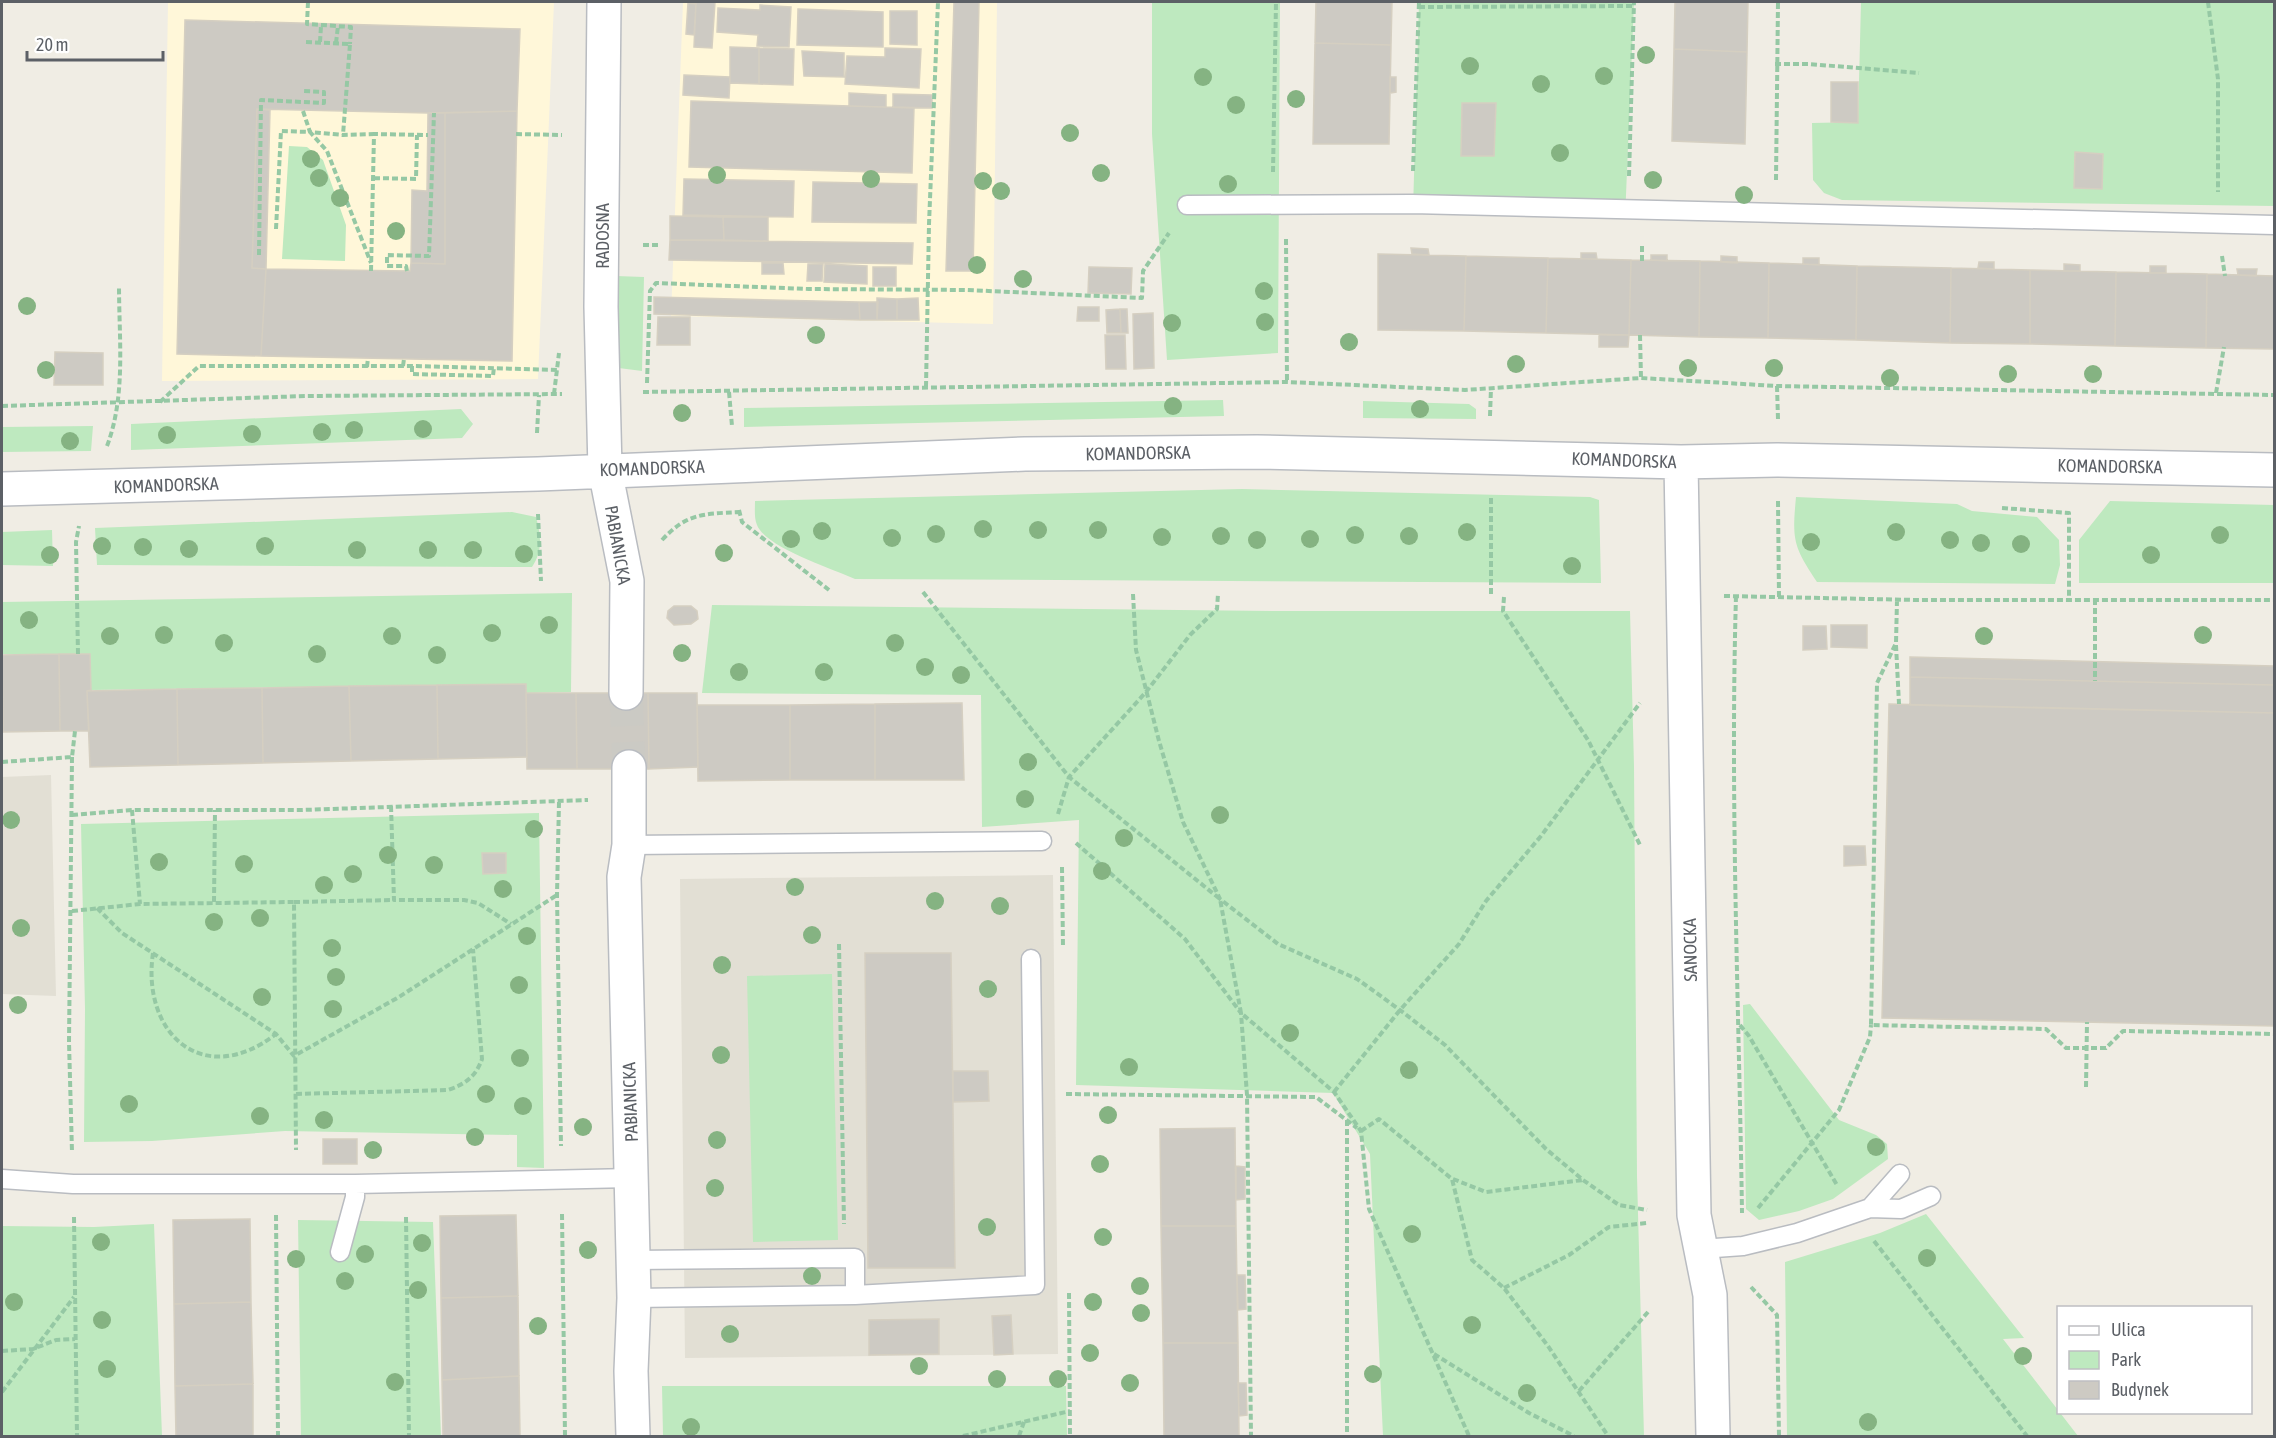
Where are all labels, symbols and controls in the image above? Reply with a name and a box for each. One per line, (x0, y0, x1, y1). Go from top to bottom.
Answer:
scale bar (27, 24, 164, 62)
text: 20 m (36, 34, 68, 55)
street label: RADOSNA (592, 203, 613, 269)
street label: KOMANDORSKA (1085, 442, 1191, 464)
street label: KOMANDORSKA (1571, 448, 1677, 472)
street label: KOMANDORSKA (2057, 455, 2163, 477)
street label: KOMANDORSKA (599, 456, 705, 480)
street label: KOMANDORSKA (113, 473, 219, 497)
street label: PABIANICKA (601, 504, 635, 586)
street label: SANOCKA (1679, 918, 1701, 982)
street label: PABIANICKA (618, 1062, 642, 1142)
legend (2057, 1306, 2252, 1414)
text: Ulica (2111, 1319, 2146, 1340)
text: Park (2111, 1349, 2141, 1370)
text: Budynek (2111, 1379, 2169, 1400)

